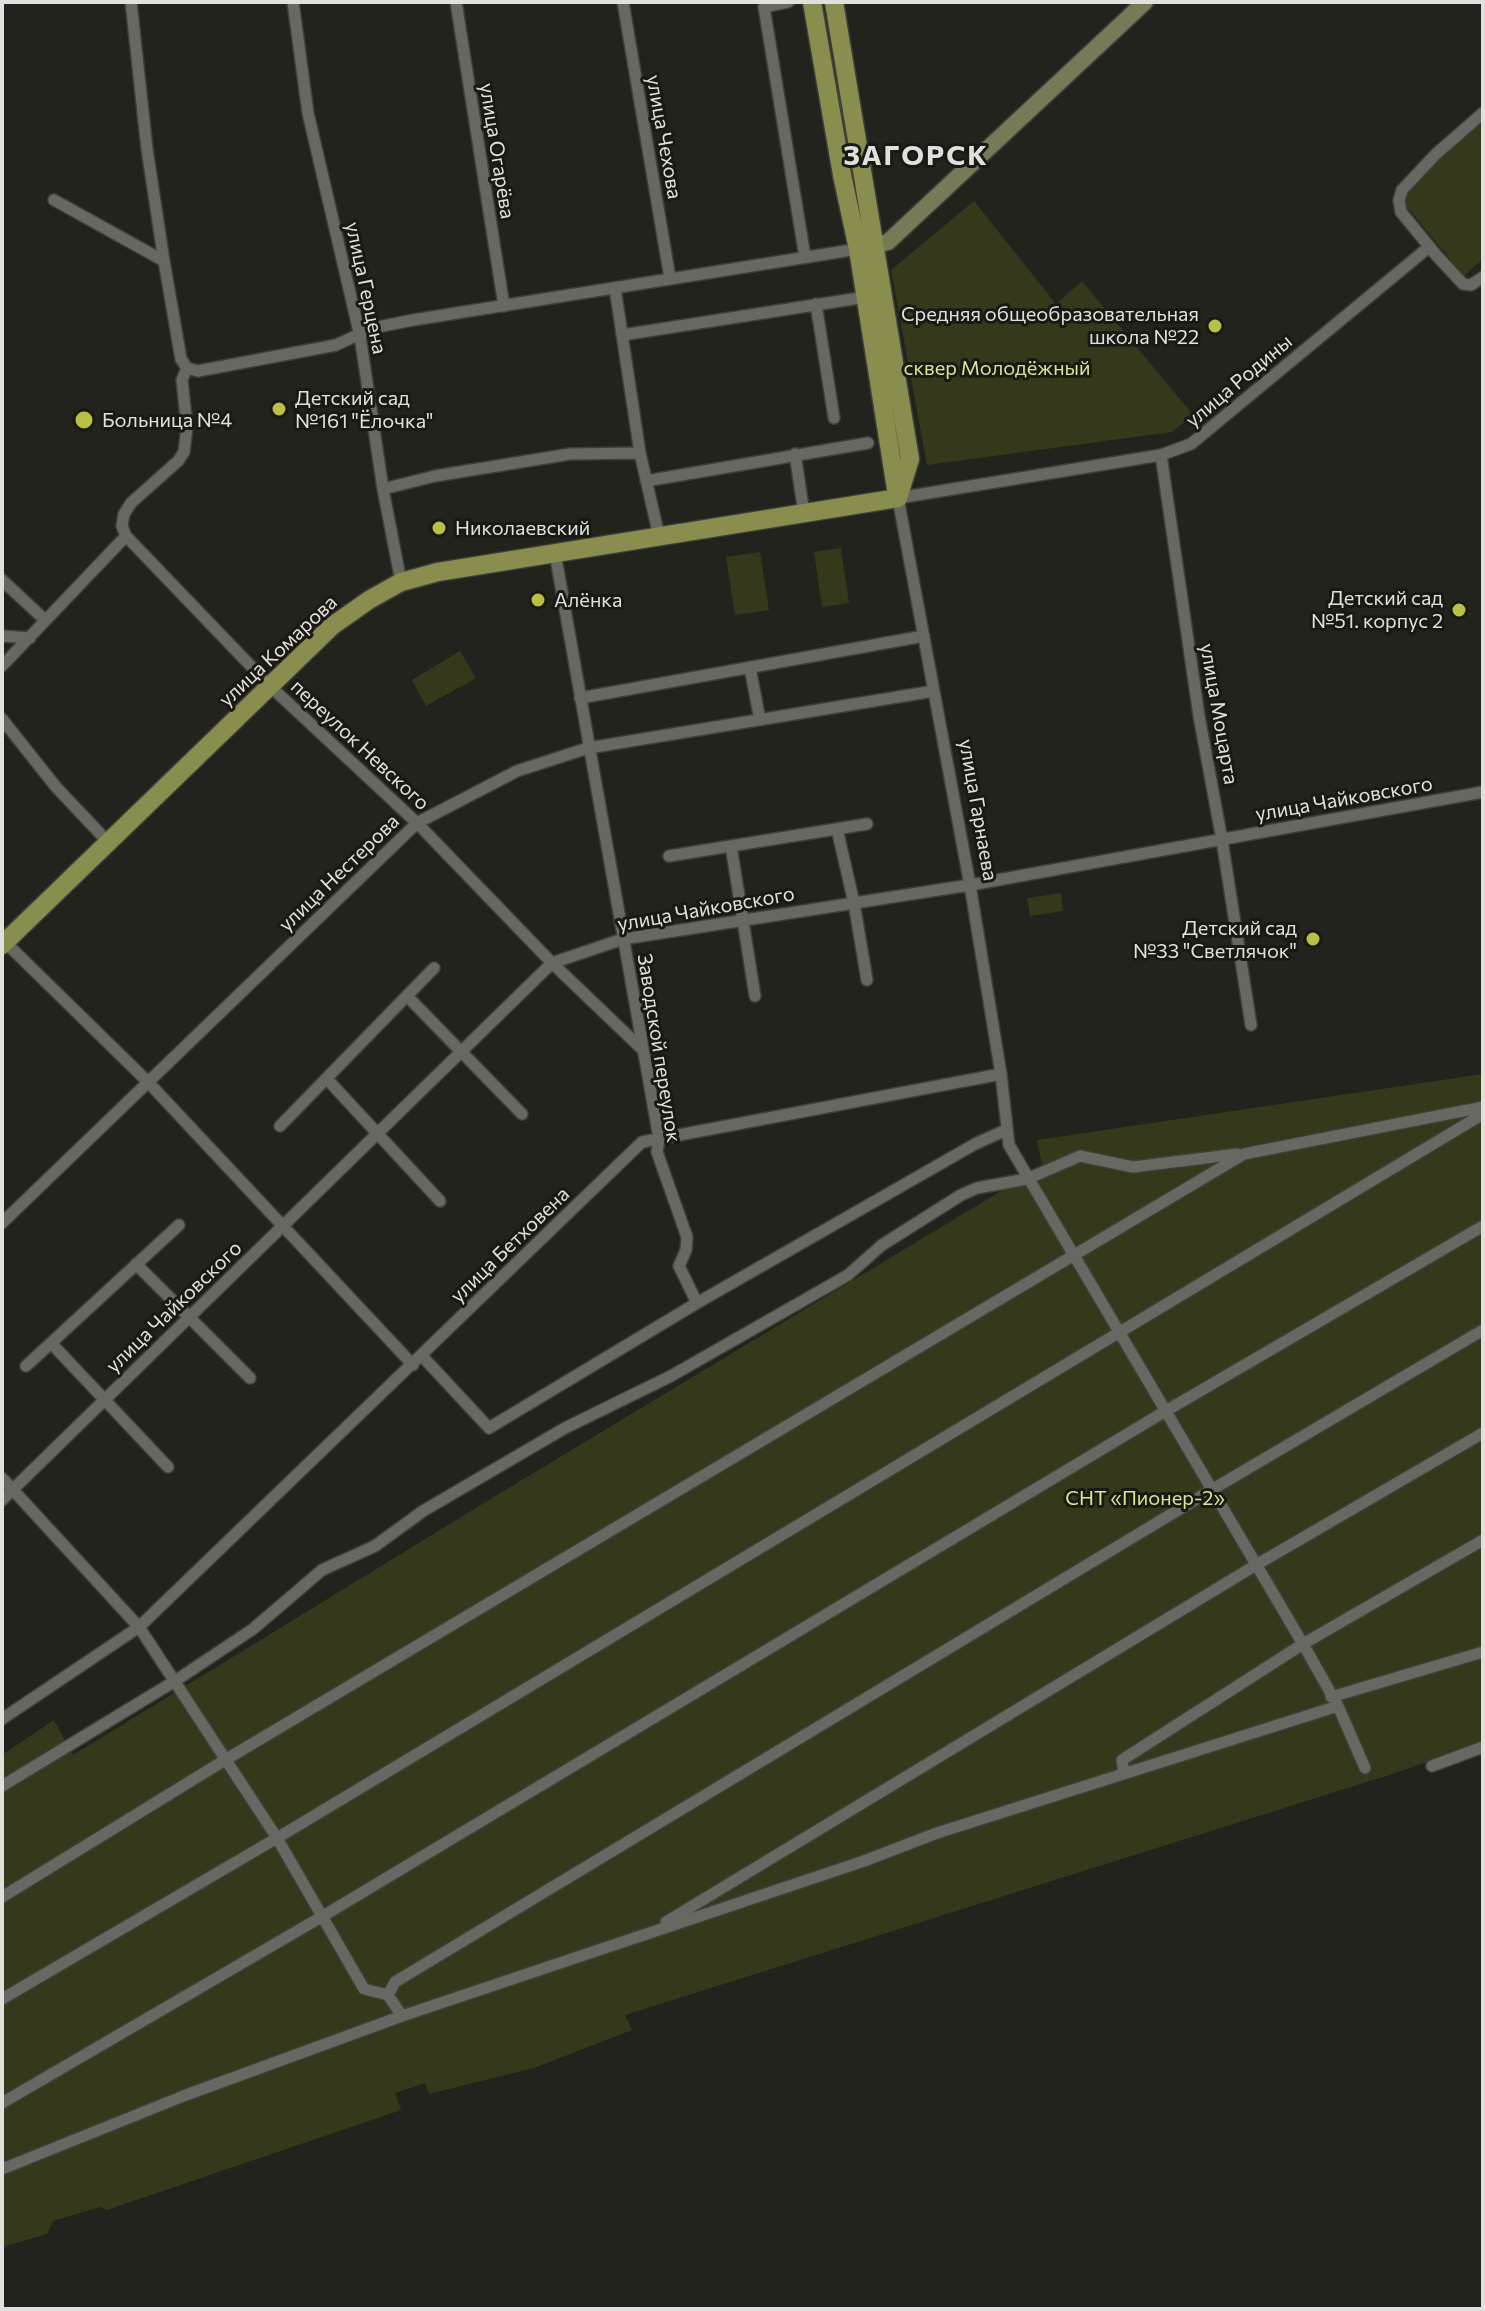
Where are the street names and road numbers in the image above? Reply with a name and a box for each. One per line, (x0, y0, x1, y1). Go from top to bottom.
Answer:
street label: улица Чехова (641, 73, 687, 201)
street label: улица Огарёва (474, 81, 520, 221)
street label: улица Герцена (340, 220, 392, 356)
street label: улица Родины (1181, 330, 1297, 432)
street label: улица Комарова (214, 590, 342, 712)
street label: улица Моцарта (1195, 642, 1243, 786)
street label: переулок Невского (286, 675, 434, 815)
street label: улица Гарнаева (954, 737, 1002, 883)
street label: улица Чайковского (1254, 772, 1434, 826)
street label: улица Нестерова (274, 809, 404, 937)
street label: улица Чайковского (616, 882, 796, 936)
street label: Заводской переулок (632, 952, 686, 1144)
street label: улица Бетховена (446, 1182, 574, 1308)
street label: улица Чайковского (101, 1236, 247, 1378)

